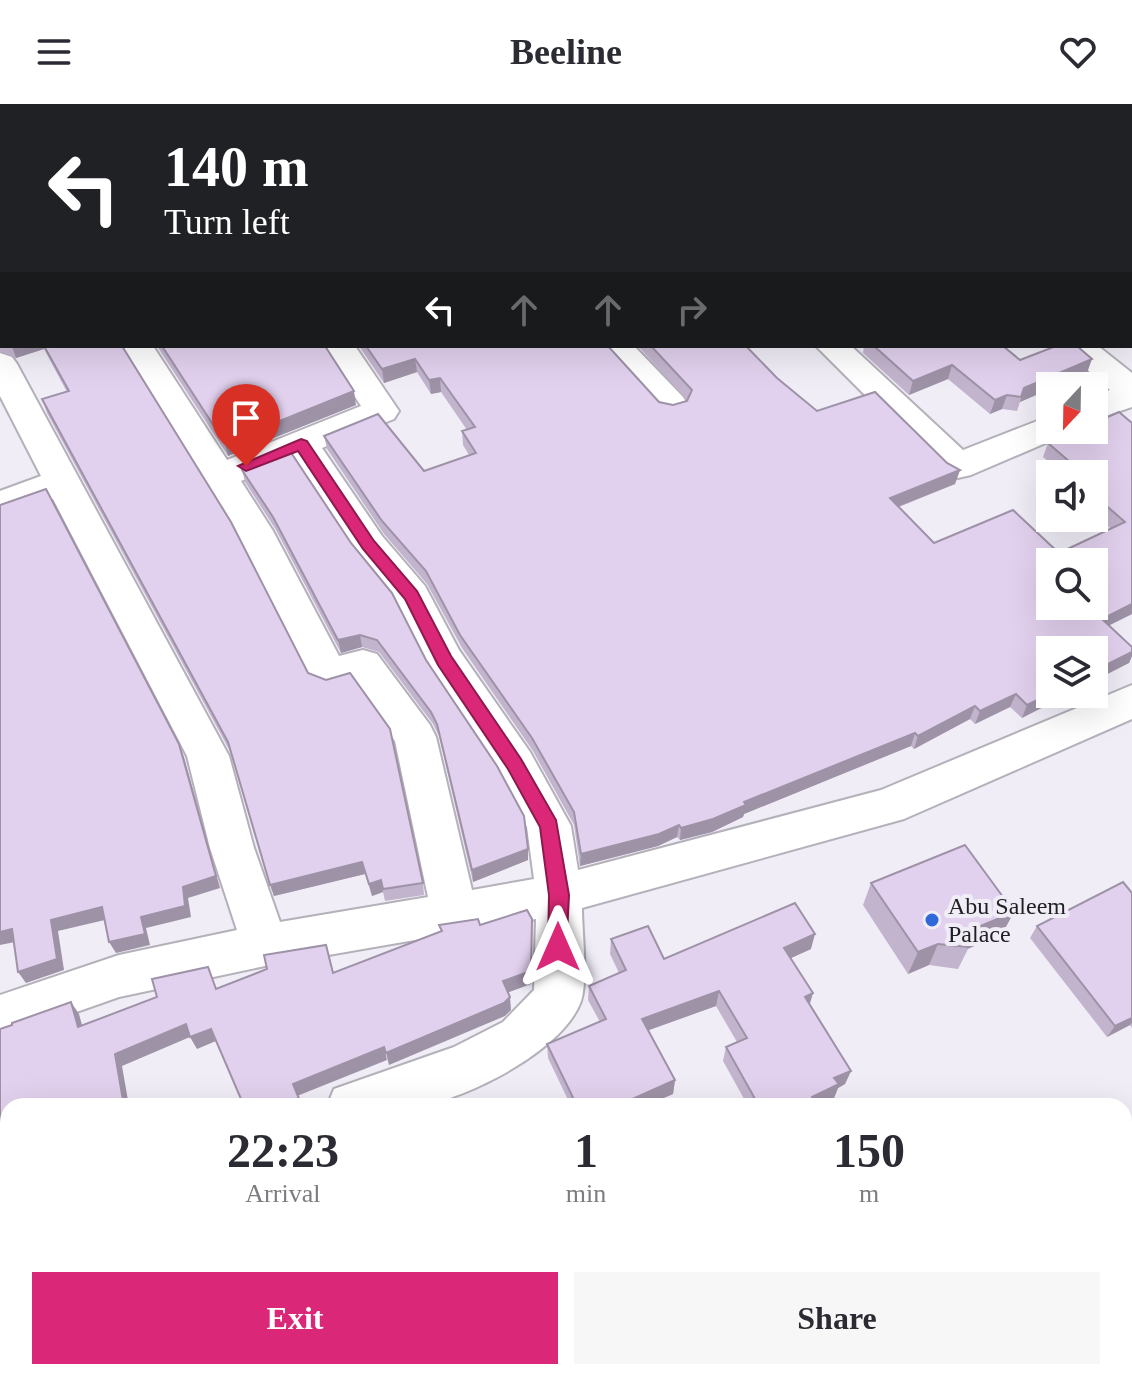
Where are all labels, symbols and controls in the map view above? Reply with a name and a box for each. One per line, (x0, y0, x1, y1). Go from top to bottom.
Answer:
icon: menu (32, 30, 76, 74)
icon: heart (1056, 30, 1100, 74)
text: Beeline (510, 32, 622, 72)
icon: left (32, 136, 136, 240)
text: 140 m (164, 136, 309, 198)
text: Turn left (164, 202, 290, 242)
icon: left (418, 288, 462, 332)
icon: ahead (502, 288, 546, 332)
icon: ahead (586, 288, 630, 332)
icon: right (670, 288, 714, 332)
north arrow (1036, 372, 1108, 444)
map controls (1036, 372, 1108, 708)
pin (212, 384, 280, 466)
icon: arrive (224, 396, 268, 440)
button: sound (1036, 460, 1108, 532)
button: search (1036, 548, 1108, 620)
button: layers (1036, 636, 1108, 708)
place label: Abu Saleem Palace (948, 893, 1066, 947)
position arrow (516, 905, 600, 989)
marker: Abu Saleem Palace (923, 911, 941, 929)
text: 22:23 (227, 1124, 339, 1177)
text: 1 (574, 1124, 598, 1177)
text: 150 (833, 1124, 905, 1177)
text: Arrival (245, 1179, 320, 1208)
text: min (566, 1179, 606, 1208)
text: m (859, 1179, 879, 1208)
button: Exit (32, 1272, 558, 1364)
button: Share (574, 1272, 1100, 1364)

